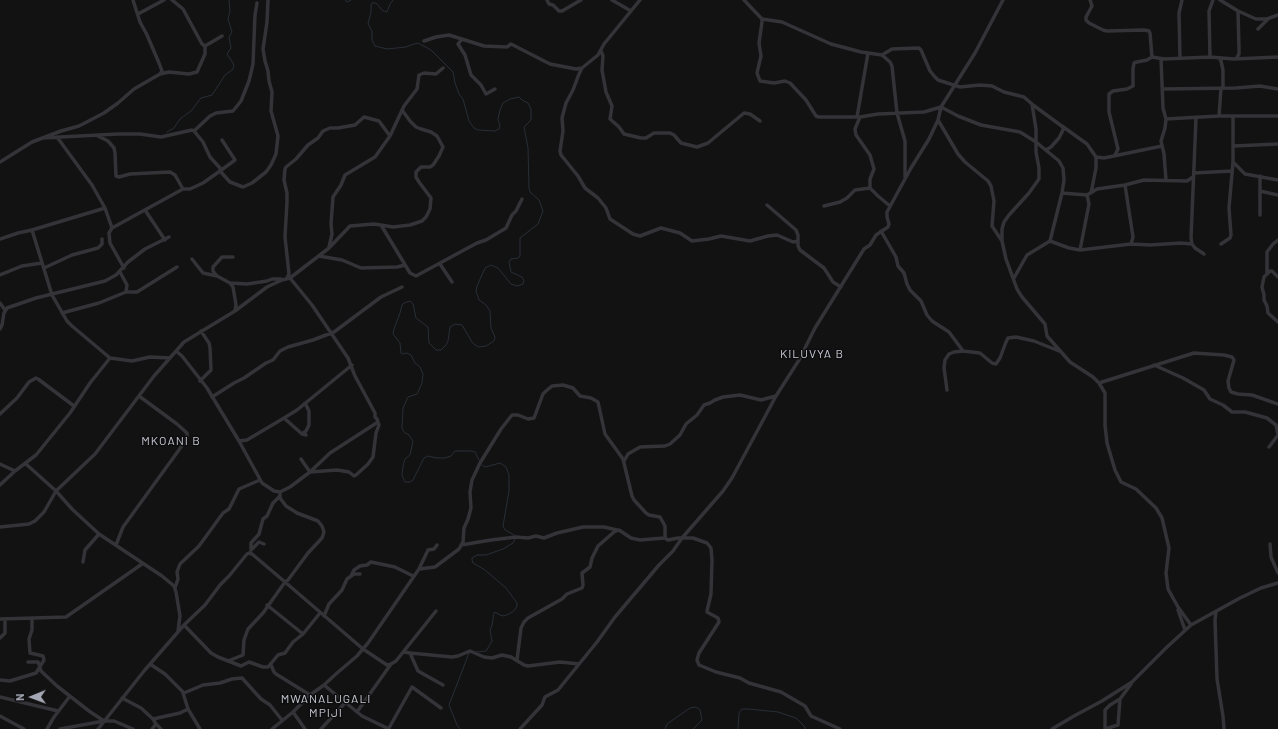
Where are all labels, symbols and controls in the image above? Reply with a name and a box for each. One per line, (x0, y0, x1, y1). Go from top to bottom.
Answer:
district label: KILUVYA B (780, 347, 844, 361)
district label: MKOANI B (141, 434, 201, 448)
north arrow (12, 677, 52, 717)
district label: MWANALUGALI MPIJI (281, 692, 371, 720)
text: N (13, 693, 26, 701)

